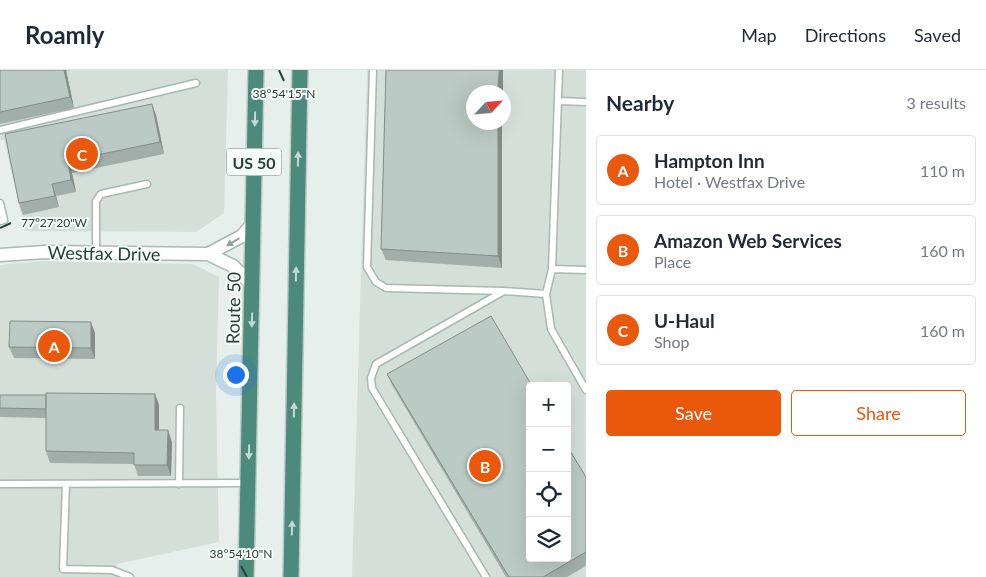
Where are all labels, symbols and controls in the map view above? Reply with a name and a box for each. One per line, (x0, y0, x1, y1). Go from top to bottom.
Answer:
text: Roamly (25, 20, 104, 49)
text: Map (741, 24, 777, 46)
text: Directions (805, 24, 886, 46)
text: Saved (914, 24, 961, 46)
north arrow (466, 85, 511, 130)
text: 38°54'15"N (253, 86, 315, 101)
text: Nearby (606, 90, 674, 115)
text: 3 results (906, 93, 966, 112)
one-way arrow (251, 111, 259, 127)
pin: C (66, 135, 98, 173)
road number: US 50 (226, 148, 282, 175)
text: Hampton Inn (654, 149, 765, 172)
one-way arrow (294, 150, 302, 166)
text: A (617, 161, 629, 180)
text: 110 m (920, 161, 965, 180)
text: Hotel · Westfax Drive (654, 172, 805, 191)
text: 77°27'20"W (21, 215, 88, 230)
text: Amazon Web Services (654, 229, 842, 252)
one-way arrow (226, 237, 240, 246)
street label: Westfax Drive (47, 241, 161, 265)
text: B (618, 241, 628, 260)
text: 160 m (920, 241, 965, 260)
text: Place (654, 252, 691, 271)
one-way arrow (292, 266, 300, 282)
street label: Route 50 (221, 272, 245, 344)
text: U-Haul (654, 309, 715, 332)
one-way arrow (247, 313, 255, 329)
text: C (618, 321, 628, 340)
text: 160 m (920, 321, 965, 340)
pin: A (38, 327, 70, 365)
text: Shop (654, 332, 690, 351)
your location (223, 362, 249, 388)
map controls (526, 382, 571, 562)
button: + (526, 382, 571, 427)
button: Save (606, 390, 781, 436)
button: Share (791, 390, 966, 436)
one-way arrow (290, 401, 298, 417)
button: − (526, 427, 571, 472)
one-way arrow (244, 444, 252, 460)
pin: B (469, 447, 501, 485)
button: locate (526, 472, 571, 517)
button: layers (526, 517, 571, 562)
one-way arrow (288, 520, 296, 536)
text: 38°54'10"N (210, 546, 272, 561)

